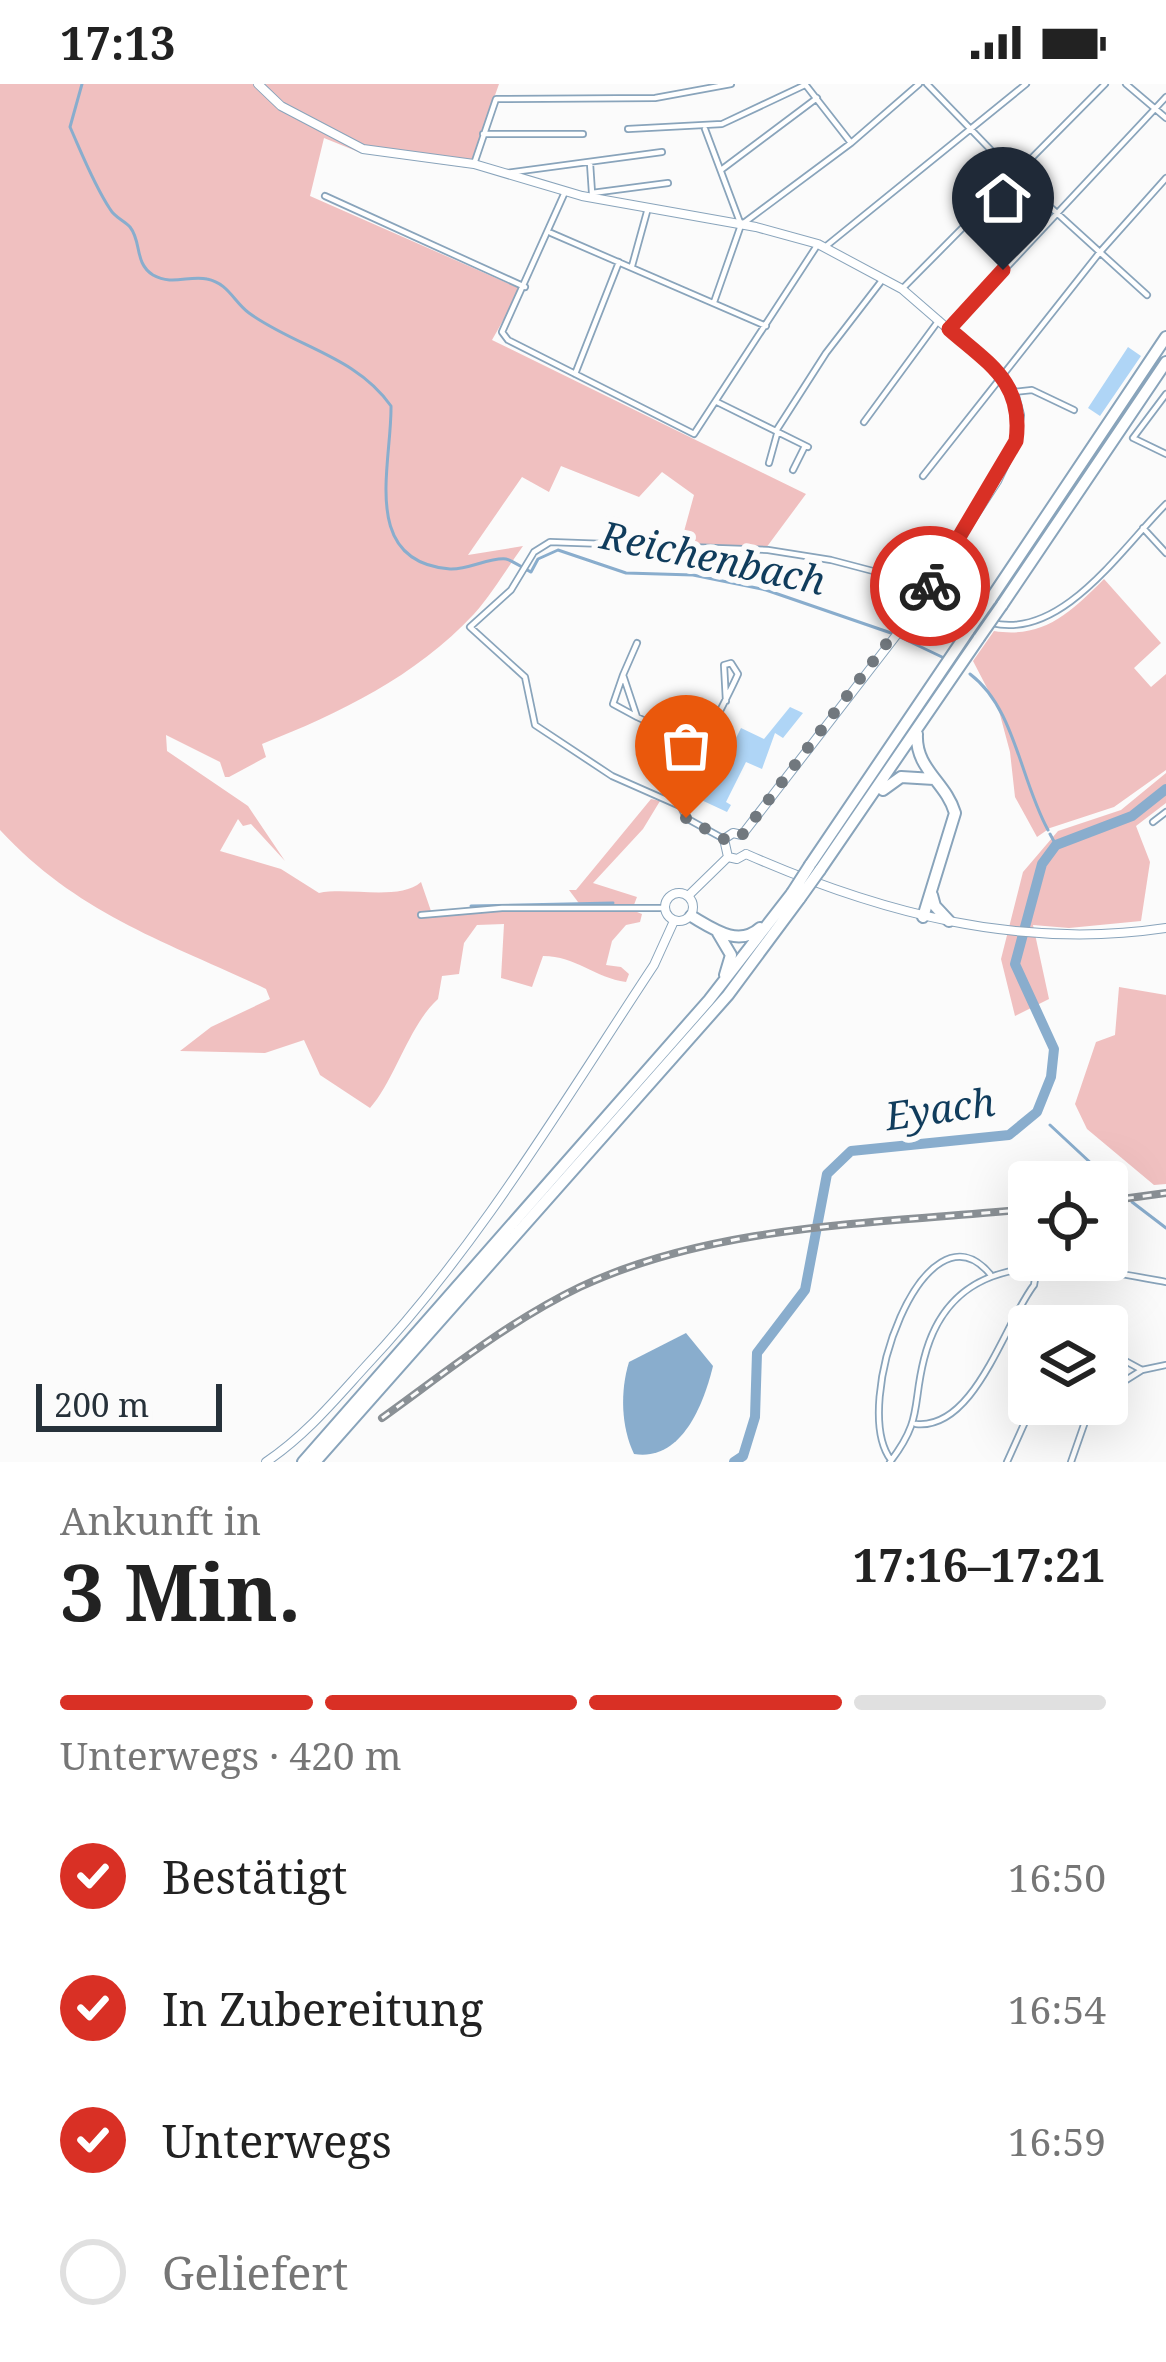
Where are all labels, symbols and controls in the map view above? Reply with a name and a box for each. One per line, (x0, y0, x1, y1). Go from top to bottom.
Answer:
text: 17:13 (60, 12, 175, 73)
pin (952, 147, 1054, 270)
icon: home (970, 165, 1036, 231)
water label: Reichenbach (595, 507, 831, 606)
courier (870, 526, 990, 646)
icon: bike (897, 553, 963, 619)
pin (635, 695, 737, 818)
icon: bag (653, 713, 719, 779)
water label: Eyach (881, 1074, 998, 1142)
map controls (1008, 1161, 1128, 1425)
button: locate (1008, 1161, 1128, 1281)
button: layers (1008, 1305, 1128, 1425)
scale bar (36, 1378, 222, 1431)
text: 200 m (54, 1382, 149, 1427)
text: Ankunft in (60, 1493, 261, 1546)
text: 17:16–17:21 (853, 1534, 1106, 1595)
text: 3 Min. (60, 1538, 301, 1644)
text: Unterwegs · 420 m (60, 1728, 402, 1781)
icon: check (60, 1843, 126, 1909)
text: Bestätigt (162, 1846, 347, 1907)
text: 16:50 (1008, 1850, 1106, 1903)
icon: check (60, 1975, 126, 2041)
text: In Zubereitung (162, 1978, 483, 2039)
text: 16:54 (1008, 1982, 1106, 2035)
icon: check (60, 2107, 126, 2173)
text: Unterwegs (162, 2110, 392, 2171)
text: 16:59 (1008, 2114, 1106, 2167)
text: Geliefert (162, 2242, 348, 2303)

